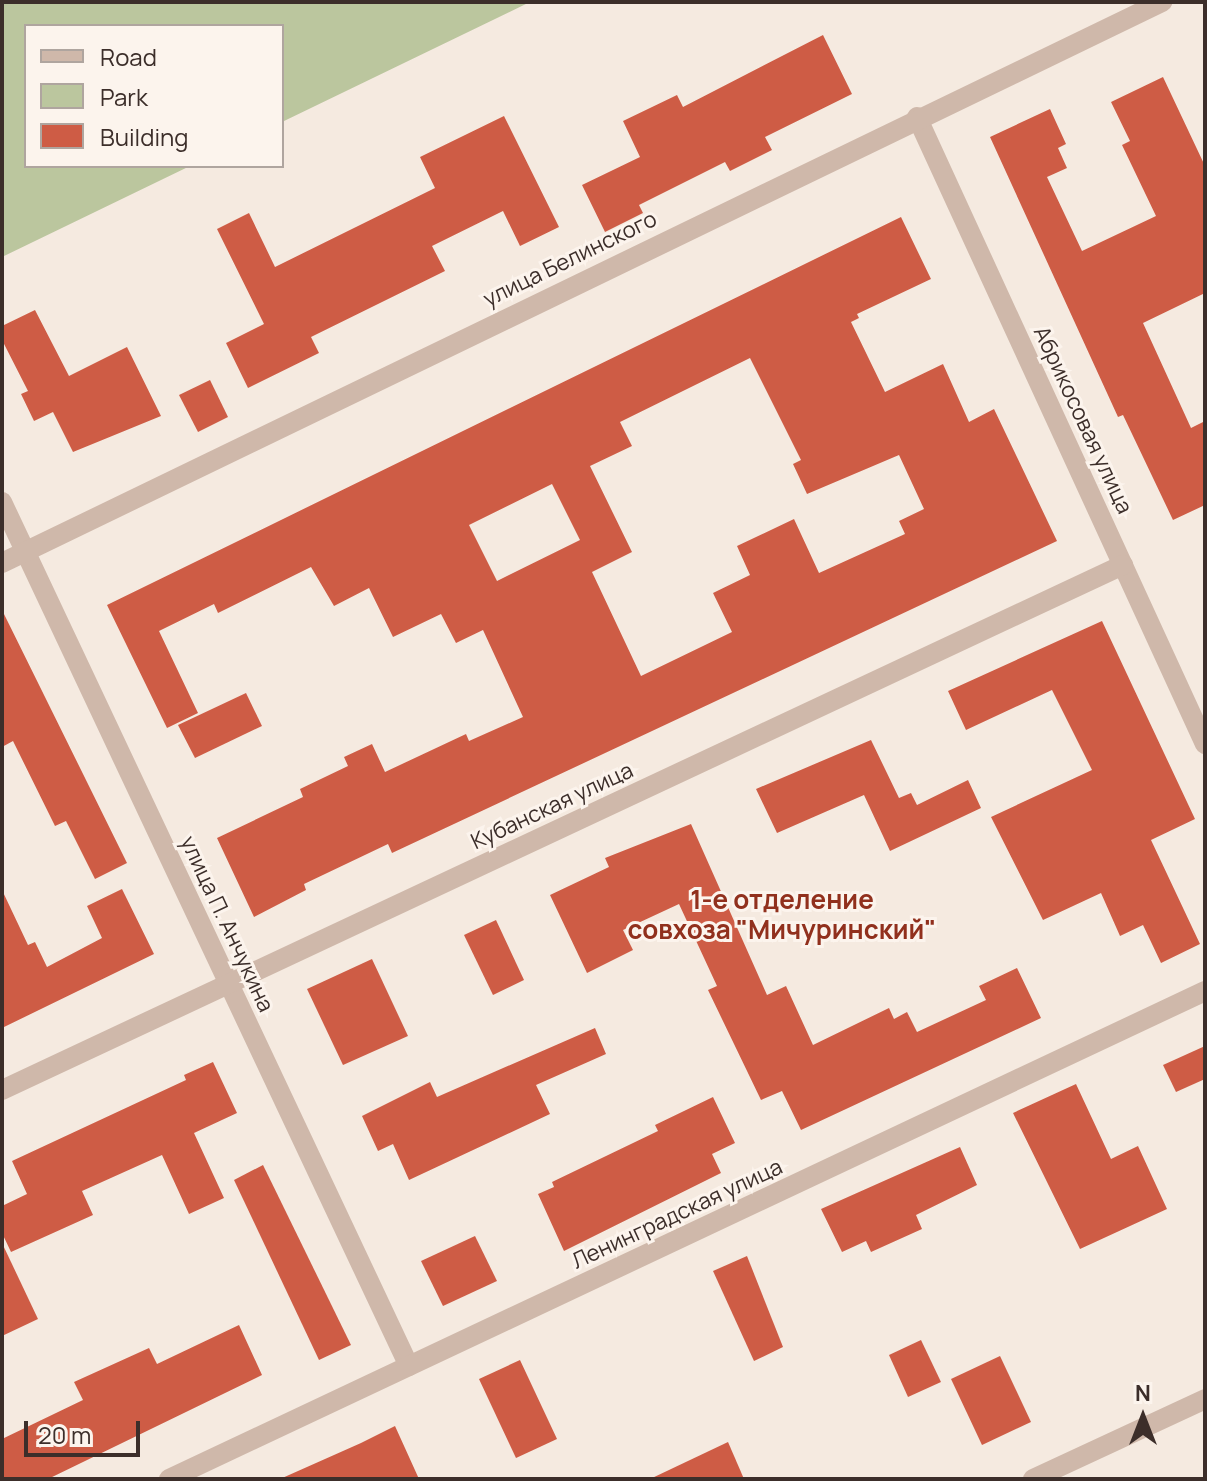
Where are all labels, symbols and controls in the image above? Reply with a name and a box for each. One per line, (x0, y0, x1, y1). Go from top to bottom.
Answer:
legend (24, 24, 284, 168)
text: Road (100, 40, 157, 73)
text: Park (100, 80, 148, 113)
text: Building (100, 120, 188, 153)
street label: улица Белинского (479, 206, 661, 312)
street label: Абрикосовая улица (1028, 322, 1138, 518)
street label: Кубанская улица (467, 757, 637, 855)
street label: улица П. Анчукина (175, 832, 279, 1016)
district label: 1-е отделение совхоза "Мичуринский" (628, 884, 936, 946)
street label: Ленинградская улица (567, 1154, 787, 1274)
north arrow (1103, 1377, 1183, 1457)
text: N (1135, 1378, 1151, 1408)
scale bar (28, 1405, 144, 1455)
text: 20 m (38, 1418, 91, 1451)

